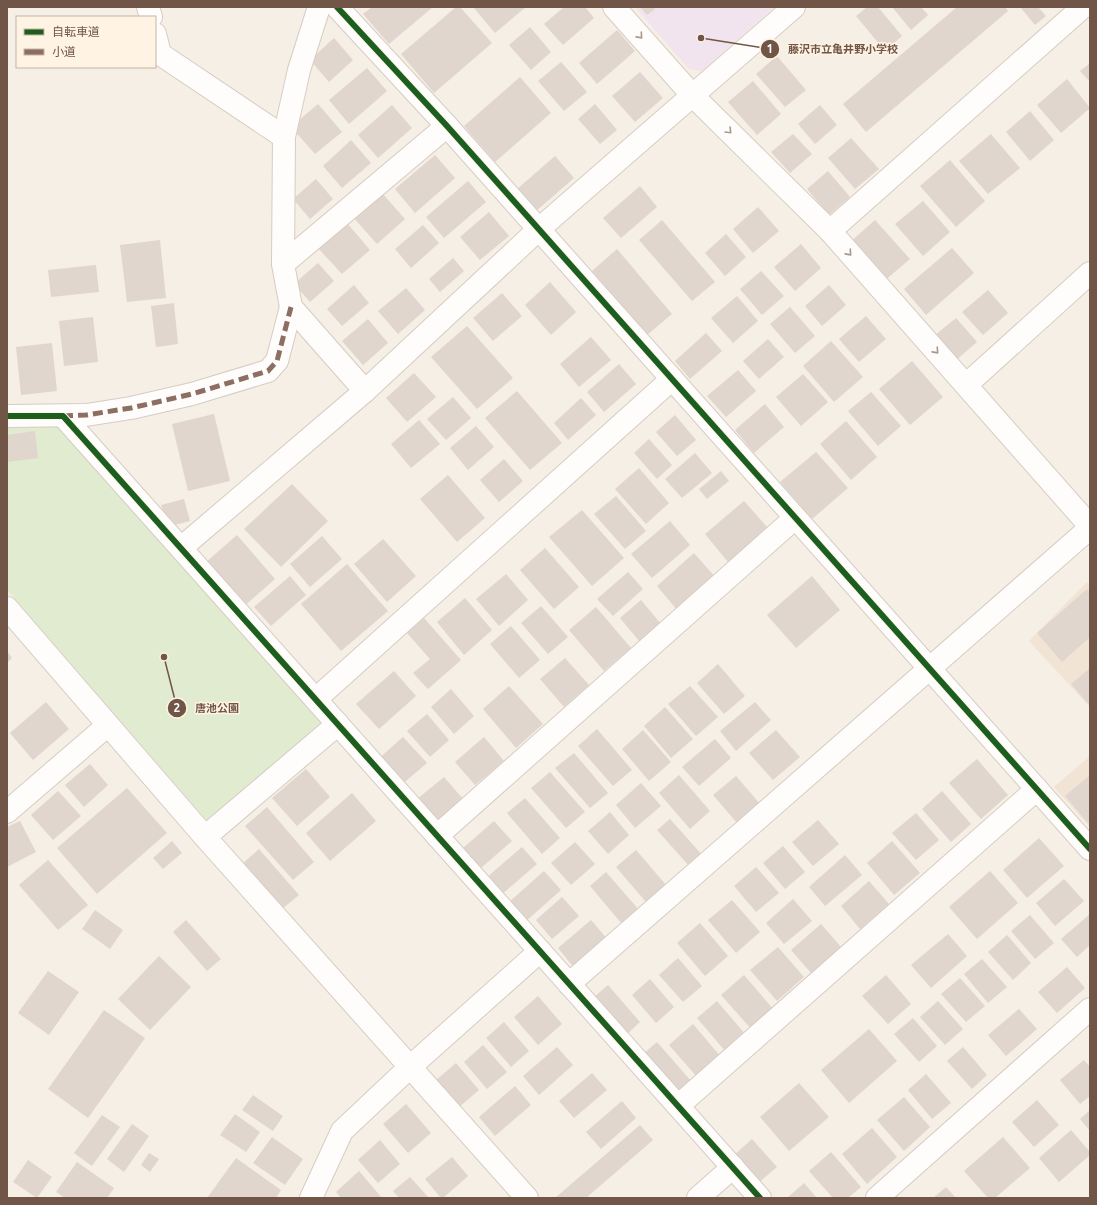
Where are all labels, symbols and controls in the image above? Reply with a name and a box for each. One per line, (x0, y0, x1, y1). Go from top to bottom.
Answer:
legend (16, 16, 156, 68)
text: 自転車道 (52, 25, 100, 38)
one-way arrow (635, 31, 642, 39)
callout: 藤沢市立亀井野小学校 (760, 38, 906, 61)
text: 1 (767, 42, 773, 55)
text: 藤沢市立亀井野小学校 (788, 43, 898, 55)
text: 小道 (52, 45, 76, 58)
one-way arrow (724, 126, 732, 134)
one-way arrow (845, 249, 852, 256)
one-way arrow (931, 346, 938, 353)
callout: 唐池公園 (167, 697, 247, 720)
text: 2 (174, 701, 181, 714)
text: 唐池公園 (195, 702, 239, 714)

